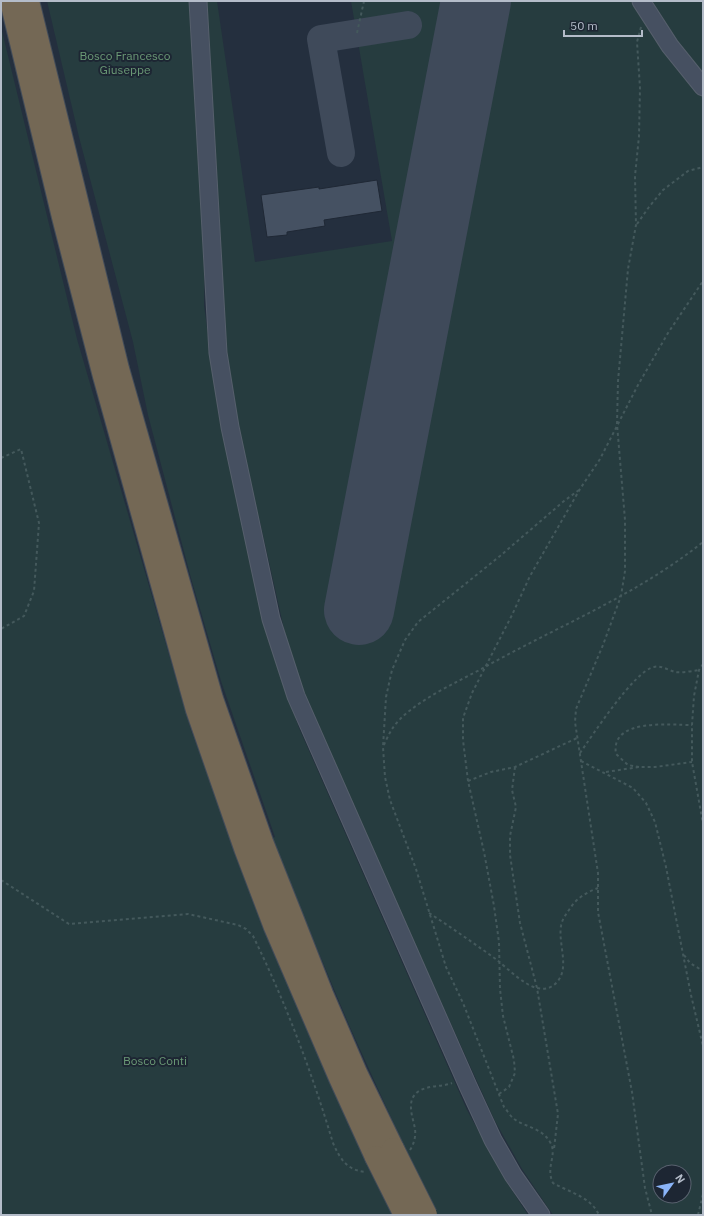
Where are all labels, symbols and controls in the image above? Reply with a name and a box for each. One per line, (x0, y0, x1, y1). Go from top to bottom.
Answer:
scale bar (564, 12, 642, 38)
text: 50 m (570, 18, 598, 33)
park label: Bosco Francesco Giuseppe (79, 48, 171, 77)
park label: Bosco Conti (123, 1053, 187, 1068)
north arrow (652, 1164, 692, 1204)
text: N (672, 1171, 688, 1186)

